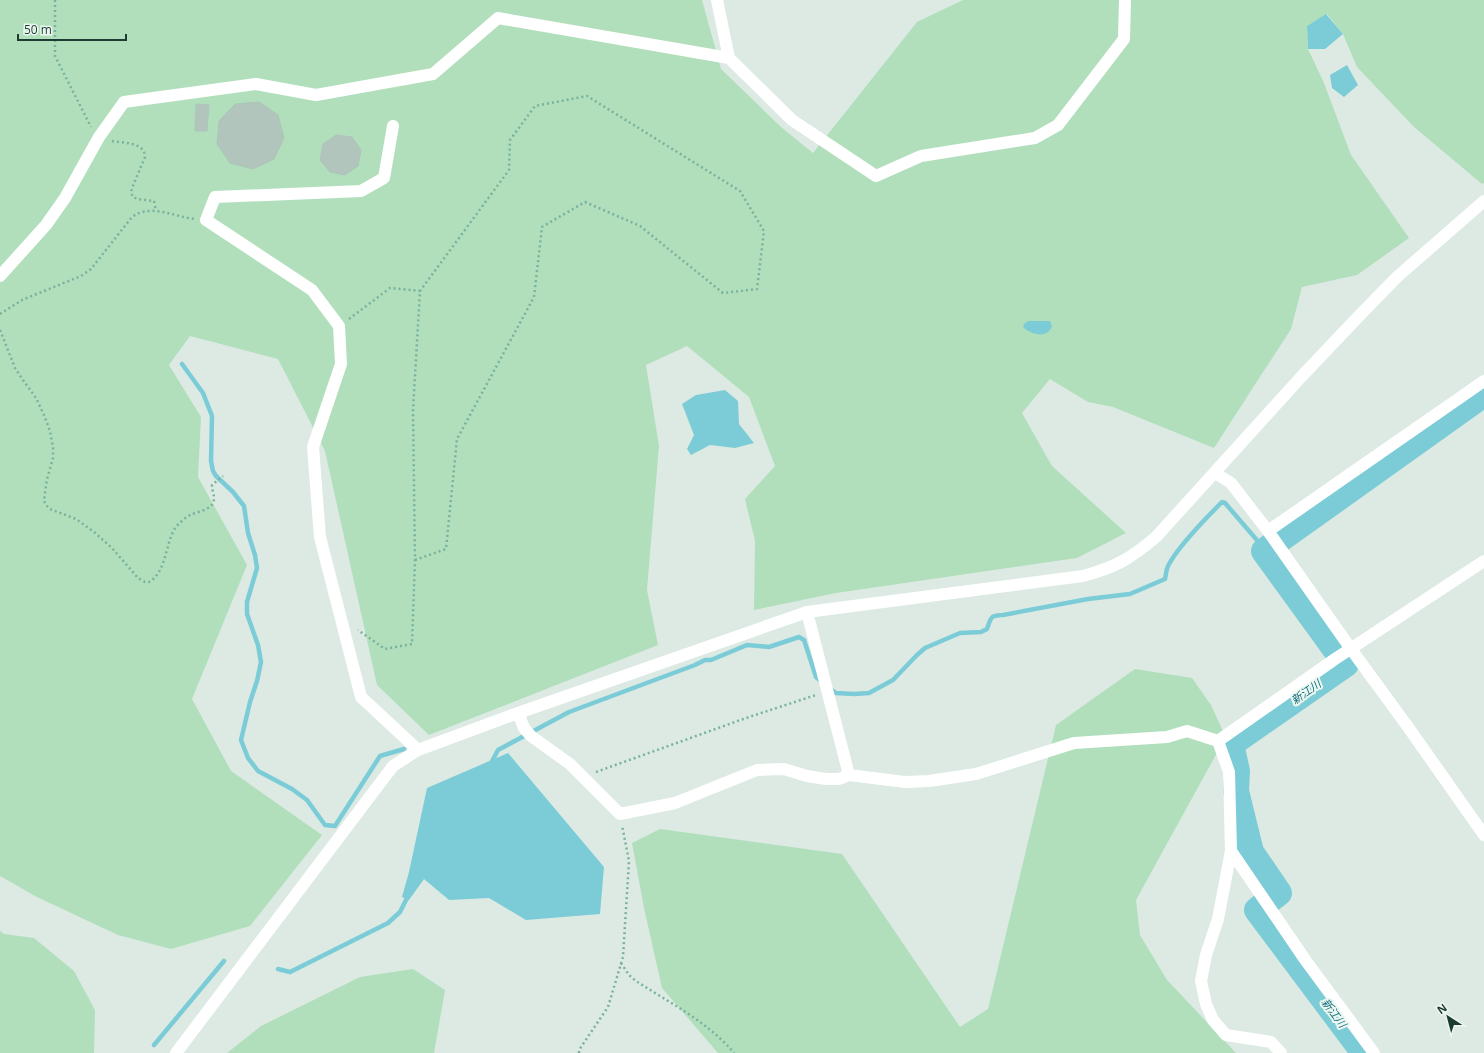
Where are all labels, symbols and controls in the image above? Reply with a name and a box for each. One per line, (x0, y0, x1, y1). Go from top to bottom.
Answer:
scale bar (18, 16, 126, 42)
text: 50 m (24, 21, 52, 38)
water label: 新江川 (1288, 675, 1324, 707)
water label: 新江川 (1318, 995, 1351, 1031)
north arrow (1428, 997, 1468, 1037)
text: N (1434, 1000, 1450, 1017)

